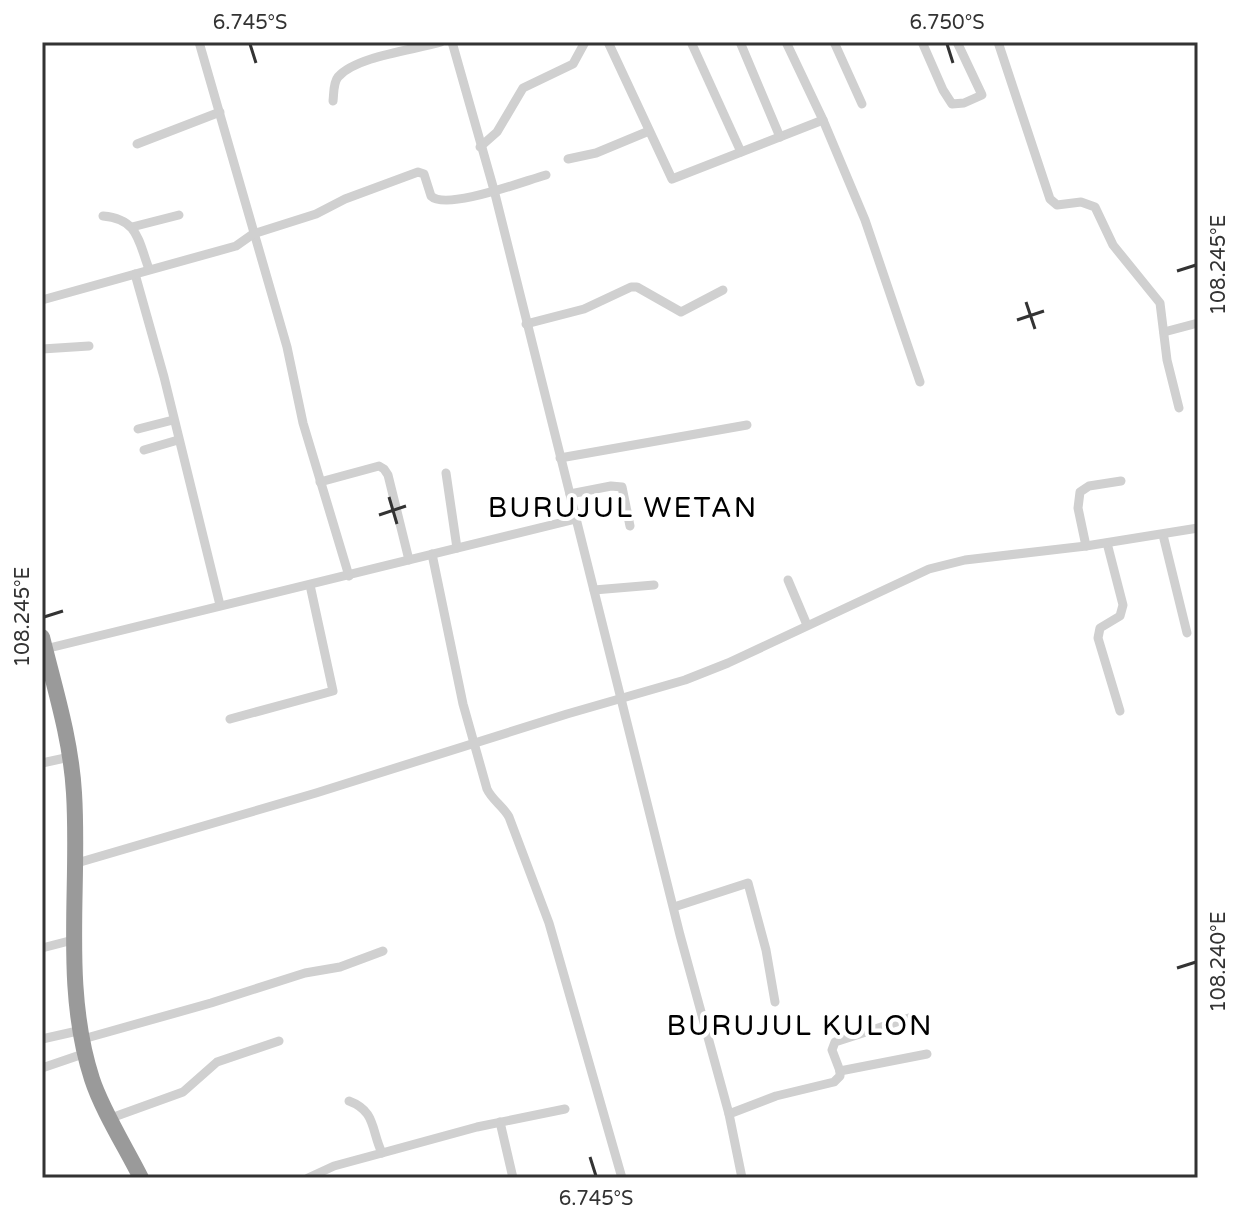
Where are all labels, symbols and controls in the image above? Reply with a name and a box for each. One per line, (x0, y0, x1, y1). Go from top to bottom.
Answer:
text: 6.745°S (213, 11, 287, 35)
text: 6.750°S (909, 11, 985, 35)
text: 108.245°E (1207, 215, 1231, 315)
district label: BURUJUL WETAN (488, 491, 758, 525)
text: 108.245°E (11, 567, 35, 667)
text: 108.240°E (1207, 912, 1231, 1012)
district label: BURUJUL KULON (667, 1009, 933, 1043)
text: 6.745°S (559, 1187, 633, 1211)

